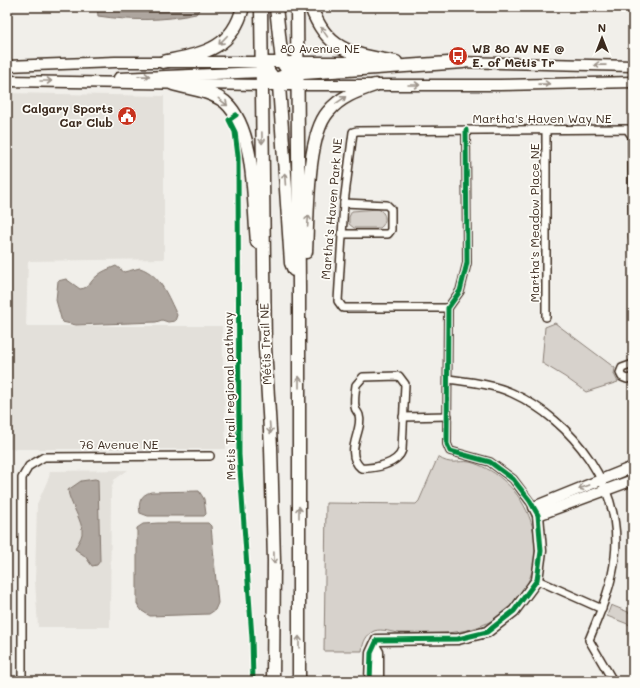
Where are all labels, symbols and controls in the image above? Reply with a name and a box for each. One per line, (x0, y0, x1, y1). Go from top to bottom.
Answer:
north arrow (582, 18, 622, 58)
text: N (598, 20, 606, 35)
one-way arrow (320, 27, 328, 38)
one-way arrow (218, 35, 228, 45)
street label: 80 Avenue NE (280, 40, 360, 56)
place label: WB 80 AV NE @ E. of Metis Tr (472, 40, 565, 70)
bus stop icon: WB 80 AV NE @ E. of Metis Tr (447, 45, 469, 67)
one-way arrow (594, 61, 607, 69)
one-way arrow (137, 72, 150, 80)
one-way arrow (39, 77, 52, 85)
one-way arrow (537, 80, 550, 88)
one-way arrow (407, 81, 420, 89)
one-way arrow (335, 96, 346, 104)
one-way arrow (217, 98, 228, 106)
place label: Calgary Sports Car Club (22, 100, 113, 130)
public building icon: Calgary Sports Car Club (116, 105, 138, 127)
street label: Martha's Haven Way NE (472, 110, 612, 126)
one-way arrow (258, 131, 266, 144)
street label: Martha's Haven Park NE (317, 137, 345, 280)
street label: Martha's Meadow Place NE (526, 143, 542, 303)
one-way arrow (282, 173, 289, 186)
one-way arrow (305, 215, 312, 228)
street label: Métis Trail NE (256, 303, 274, 385)
street label: Metis Trail regional pathway (220, 312, 238, 480)
one-way arrow (295, 376, 303, 389)
one-way arrow (267, 421, 274, 434)
street label: 76 Avenue NE (80, 436, 159, 452)
one-way arrow (578, 483, 590, 491)
one-way arrow (295, 506, 303, 519)
one-way arrow (270, 551, 278, 564)
one-way arrow (295, 636, 303, 649)

